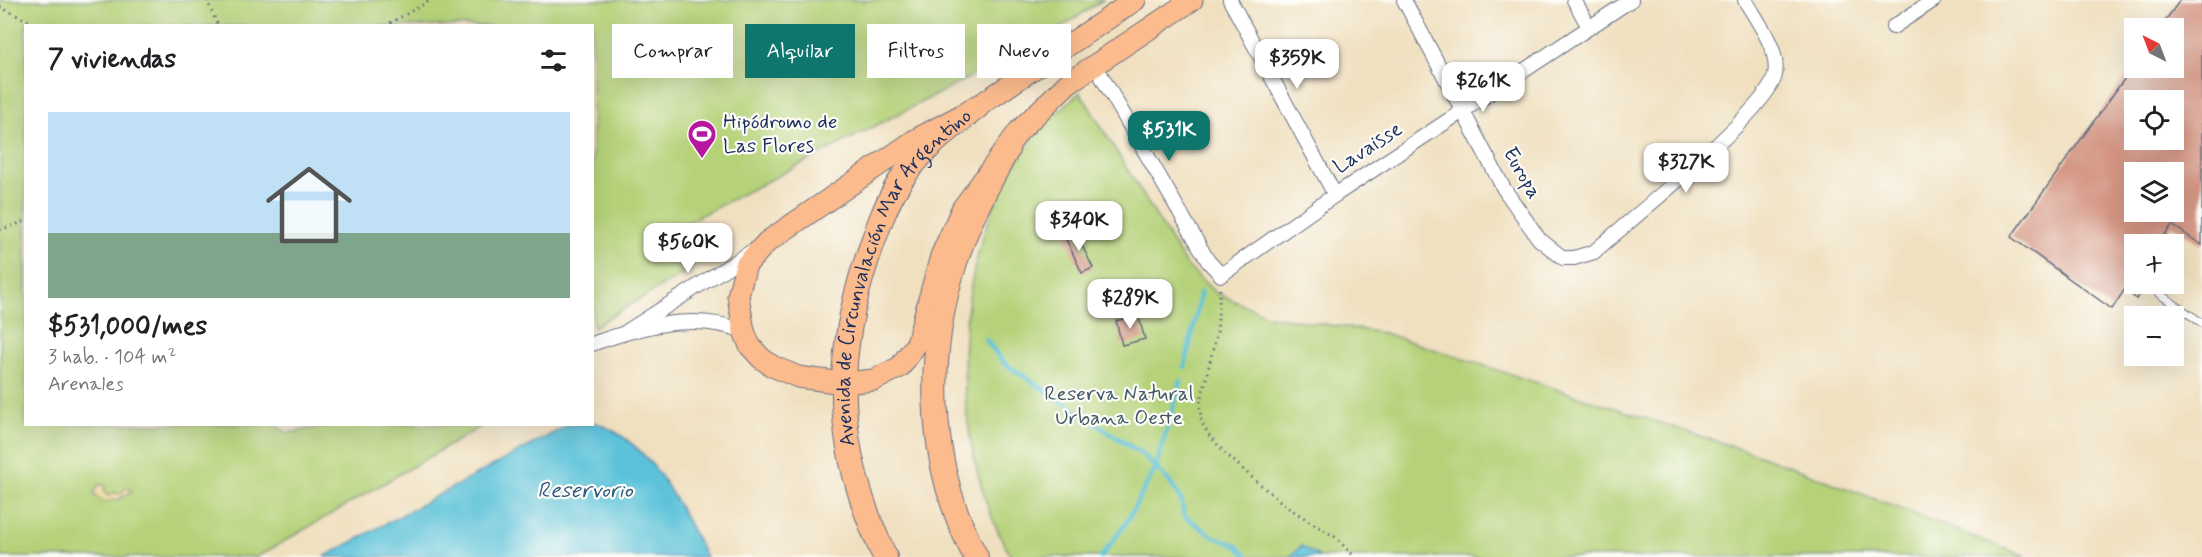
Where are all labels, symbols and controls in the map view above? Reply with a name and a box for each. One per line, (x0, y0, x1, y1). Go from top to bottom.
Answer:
north arrow (2124, 18, 2184, 78)
map controls (2124, 18, 2184, 366)
chip: Comprar (612, 24, 733, 78)
chip: Alquilar (745, 24, 855, 78)
chip: Filtros (867, 24, 965, 78)
chip: Nuevo (977, 24, 1071, 78)
pin: $359K (1255, 39, 1339, 90)
text: 7 viviendas (48, 43, 176, 77)
icon: filters (537, 44, 570, 77)
text: $359K (1269, 45, 1325, 72)
pin: $261K (1441, 62, 1525, 113)
text: $261K (1456, 68, 1510, 95)
button: locate (2124, 90, 2184, 150)
street label: Avenida de Circunvalación Mar Argentino (830, 102, 978, 448)
place label: Hipódromo de Las Flores (723, 108, 837, 160)
pin: $531K (1127, 111, 1211, 162)
street label: Lavaisse (1328, 115, 1408, 181)
text: $531K (1142, 117, 1196, 144)
sports icon: Hipódromo de Las Flores (686, 118, 718, 160)
street label: Europa (1496, 142, 1548, 204)
pin: $327K (1644, 143, 1728, 194)
text: $327K (1658, 149, 1714, 176)
icon: home (255, 151, 363, 259)
button: layers (2124, 162, 2184, 222)
pin: $340K (1037, 201, 1121, 252)
text: $340K (1049, 207, 1109, 234)
pin: $560K (646, 223, 730, 274)
text: $560K (658, 229, 718, 256)
button: + (2124, 234, 2184, 294)
pin: $289K (1088, 279, 1172, 330)
text: $289K (1101, 285, 1159, 312)
button: − (2124, 306, 2184, 366)
text: $531,000/mes (48, 310, 207, 344)
text: 3 hab. · 104 m² (48, 344, 176, 371)
text: Arenales (48, 371, 124, 398)
park label: Reserva Natural Urbana Oeste (1044, 380, 1194, 432)
water label: Reservorio (537, 477, 634, 505)

